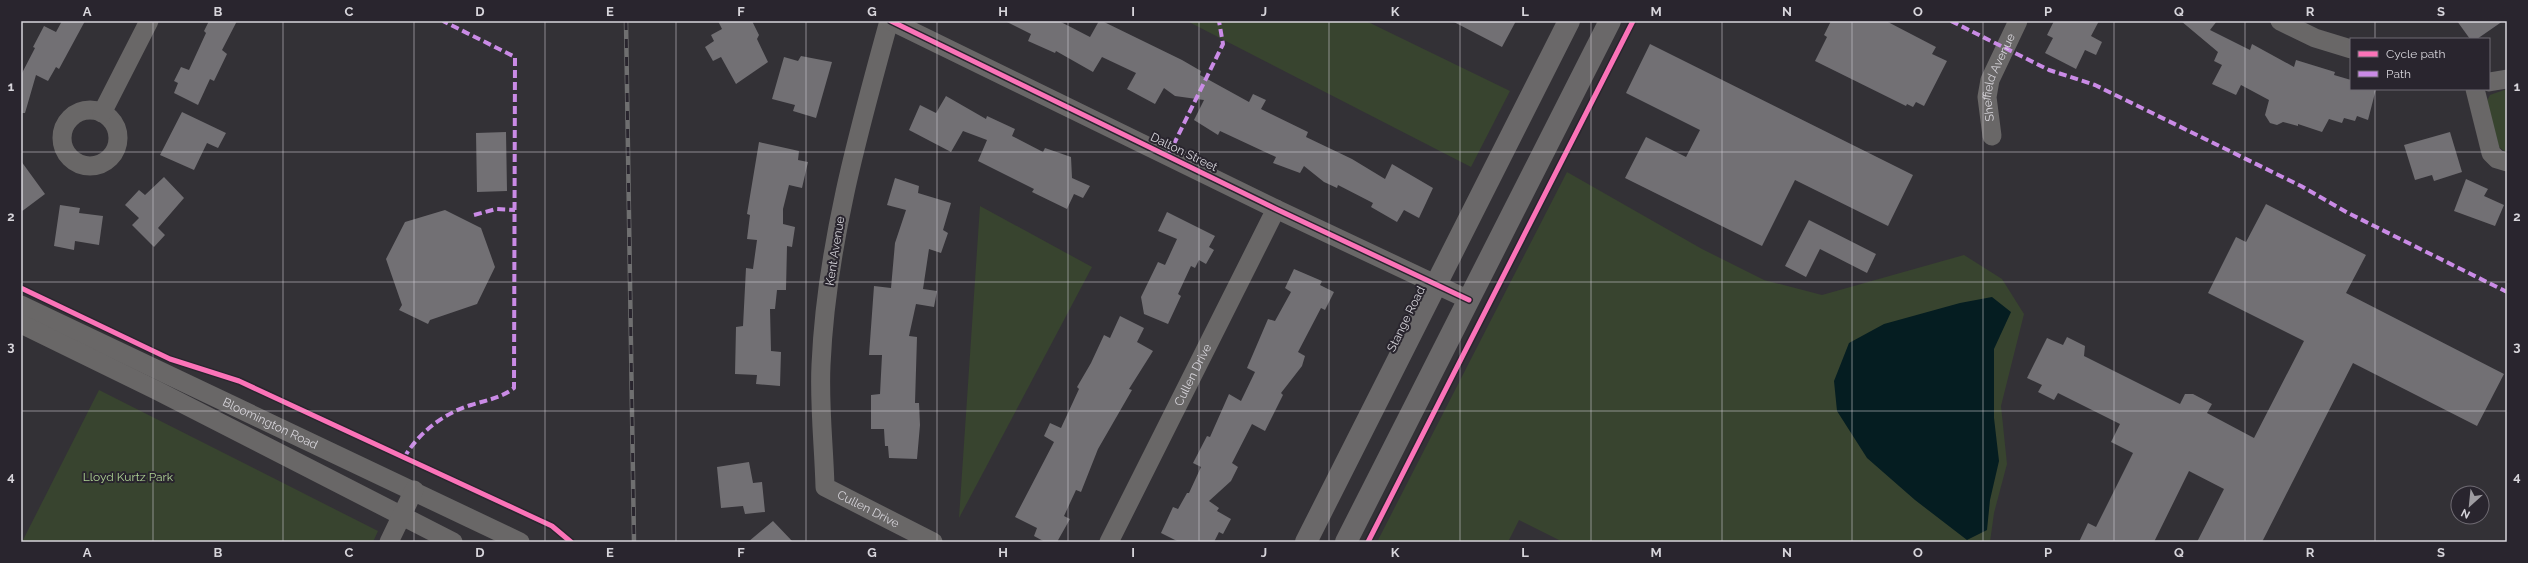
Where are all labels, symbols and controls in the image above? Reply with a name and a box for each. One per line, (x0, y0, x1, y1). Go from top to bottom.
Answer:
text: A (83, 4, 92, 19)
text: B (214, 4, 223, 19)
text: C (345, 4, 354, 19)
text: D (475, 4, 485, 19)
text: E (606, 4, 614, 19)
text: F (737, 4, 745, 19)
text: G (867, 4, 877, 19)
text: H (998, 4, 1008, 19)
text: I (1131, 4, 1135, 19)
text: J (1261, 4, 1267, 19)
text: K (1391, 4, 1400, 19)
text: L (1521, 4, 1529, 19)
text: M (1650, 4, 1662, 19)
text: N (1782, 4, 1792, 19)
text: O (1913, 4, 1923, 19)
text: P (2044, 4, 2052, 19)
text: Q (2174, 4, 2184, 19)
text: R (2306, 4, 2315, 19)
text: S (2437, 4, 2445, 19)
street label: Sheffield Avenue (1980, 31, 2018, 122)
legend (2350, 38, 2490, 90)
text: Cycle path (2386, 47, 2445, 61)
text: Path (2386, 67, 2411, 81)
text: 1 (8, 79, 15, 94)
text: 1 (2514, 79, 2521, 94)
street label: Dalton Street (1148, 130, 1220, 174)
text: 2 (7, 209, 15, 224)
text: 2 (2513, 209, 2521, 224)
street label: Kent Avenue (823, 215, 847, 287)
street label: Stange Road (1384, 284, 1428, 354)
text: 3 (7, 339, 15, 354)
text: 3 (2513, 339, 2521, 354)
street label: Cullen Drive (1171, 341, 1214, 408)
street label: Bloomington Road (221, 395, 320, 452)
text: 4 (7, 469, 15, 484)
text: 4 (2513, 469, 2521, 484)
park label: Lloyd Kurtz Park (83, 470, 174, 484)
north arrow (2450, 485, 2490, 525)
street label: Cullen Drive (835, 487, 902, 531)
text: N (2459, 506, 2472, 521)
text: A (83, 545, 92, 560)
text: B (214, 545, 223, 560)
text: C (345, 545, 354, 560)
text: D (475, 545, 485, 560)
text: E (606, 545, 614, 560)
text: F (737, 545, 745, 560)
text: G (867, 545, 877, 560)
text: H (998, 545, 1008, 560)
text: I (1131, 545, 1135, 560)
text: J (1261, 545, 1267, 560)
text: K (1391, 545, 1400, 560)
text: L (1521, 545, 1529, 560)
text: M (1650, 545, 1662, 560)
text: N (1782, 545, 1792, 560)
text: O (1913, 545, 1923, 560)
text: P (2044, 545, 2052, 560)
text: Q (2174, 545, 2184, 560)
text: R (2306, 545, 2315, 560)
text: S (2437, 545, 2445, 560)

